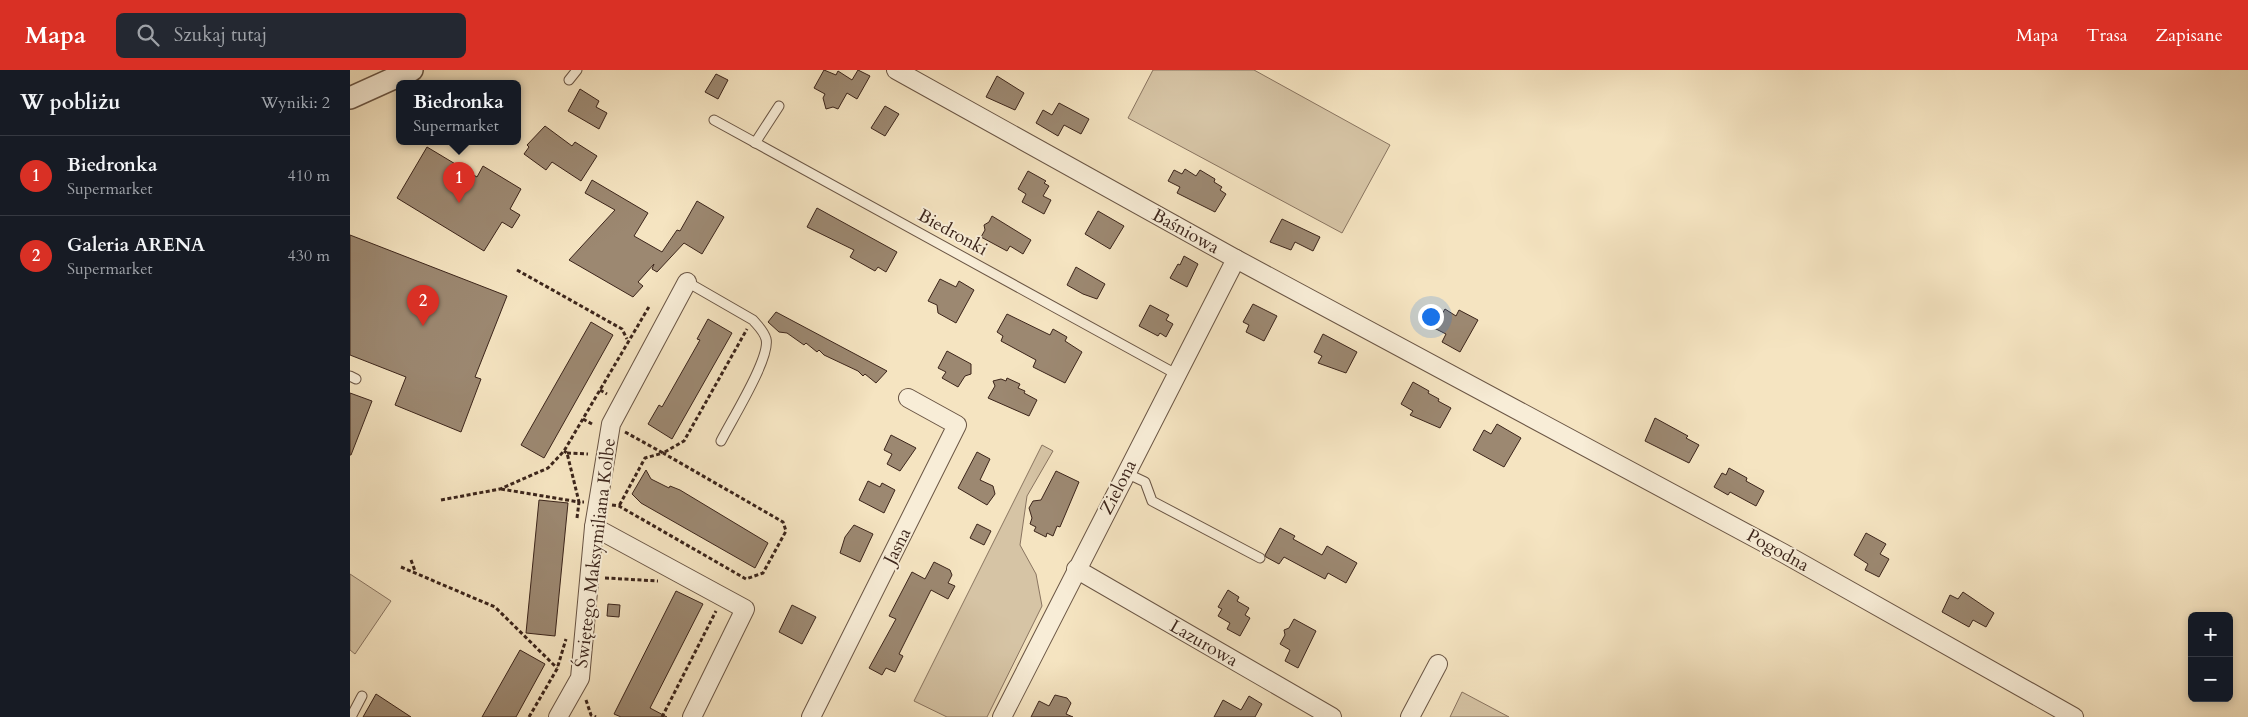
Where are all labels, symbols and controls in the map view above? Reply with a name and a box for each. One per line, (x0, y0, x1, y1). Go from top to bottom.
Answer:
search box (116, 13, 466, 58)
text: Mapa (25, 19, 86, 52)
icon: search (134, 21, 162, 49)
text: Szukaj tutaj (174, 22, 267, 48)
text: Mapa (2016, 23, 2058, 48)
text: Trasa (2086, 23, 2128, 48)
text: Zapisane (2156, 23, 2223, 48)
popup (396, 80, 521, 145)
text: W pobliżu (20, 88, 121, 117)
text: Biedronka (413, 89, 504, 115)
text: Wyniki: 2 (261, 92, 330, 114)
text: Supermarket (413, 115, 499, 137)
text: Biedronka (67, 152, 157, 178)
pin: 1 (443, 162, 475, 203)
text: 1 (32, 165, 40, 187)
text: 410 m (288, 165, 330, 187)
text: Supermarket (67, 178, 153, 200)
street label: Biedronki (913, 203, 992, 262)
street label: Baśniowa (1148, 203, 1224, 260)
text: Galeria ARENA (67, 232, 205, 258)
text: 2 (32, 245, 40, 267)
text: 430 m (288, 245, 330, 267)
text: Supermarket (67, 258, 153, 280)
pin: 2 (407, 285, 439, 326)
your location (1418, 304, 1444, 330)
street label: Świętego Maksymiliana Kolbe (569, 437, 622, 669)
street label: Zielona (1094, 455, 1143, 519)
street label: Jasna (876, 523, 917, 571)
street label: Pogodna (1742, 523, 1814, 578)
map controls (2188, 612, 2233, 702)
button: + (2188, 612, 2233, 657)
street label: Lazurowa (1165, 614, 1243, 673)
button: − (2188, 657, 2233, 702)

